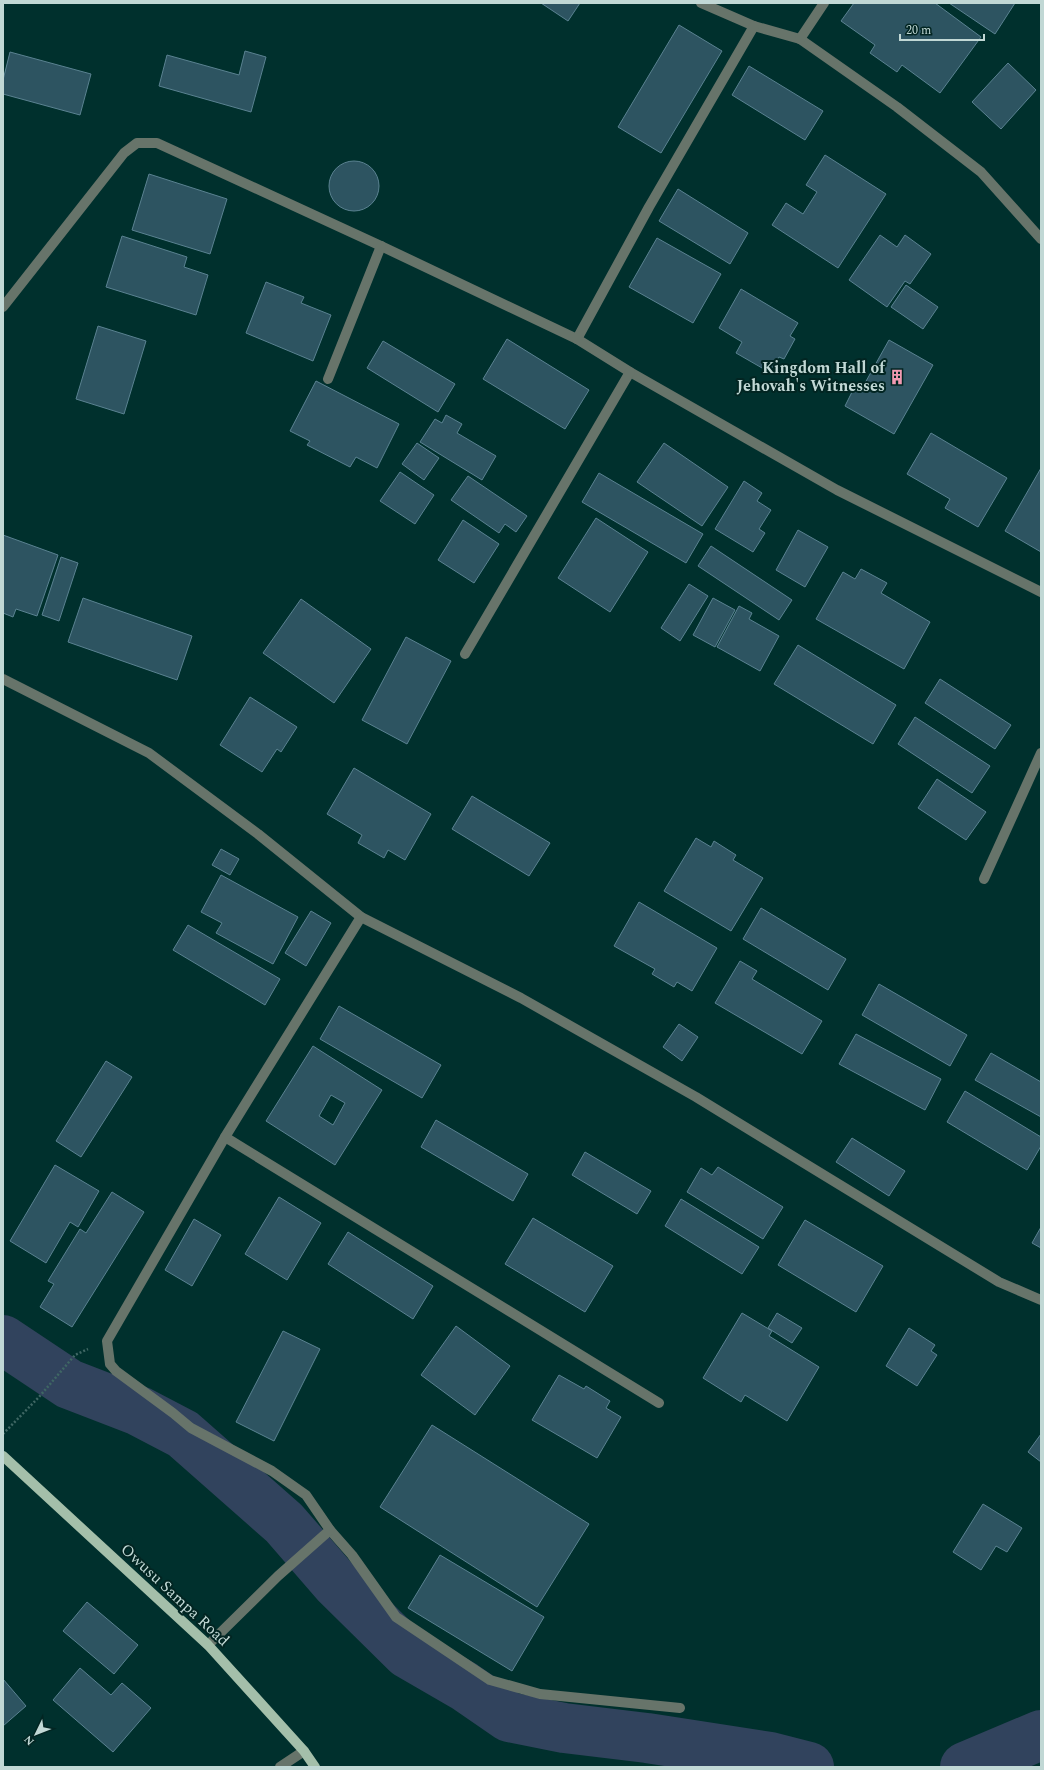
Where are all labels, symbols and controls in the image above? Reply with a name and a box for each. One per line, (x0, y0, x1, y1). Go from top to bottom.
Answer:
scale bar (900, 16, 984, 42)
text: 20 m (906, 21, 931, 40)
place label: Kingdom Hall of Jehovah's Witnesses (736, 356, 886, 398)
building icon: Kingdom Hall of Jehovah's Witnesses (888, 368, 906, 386)
street label: Owusu Sampa Road (115, 1538, 235, 1652)
north arrow (16, 1714, 56, 1754)
text: N (20, 1731, 38, 1750)

